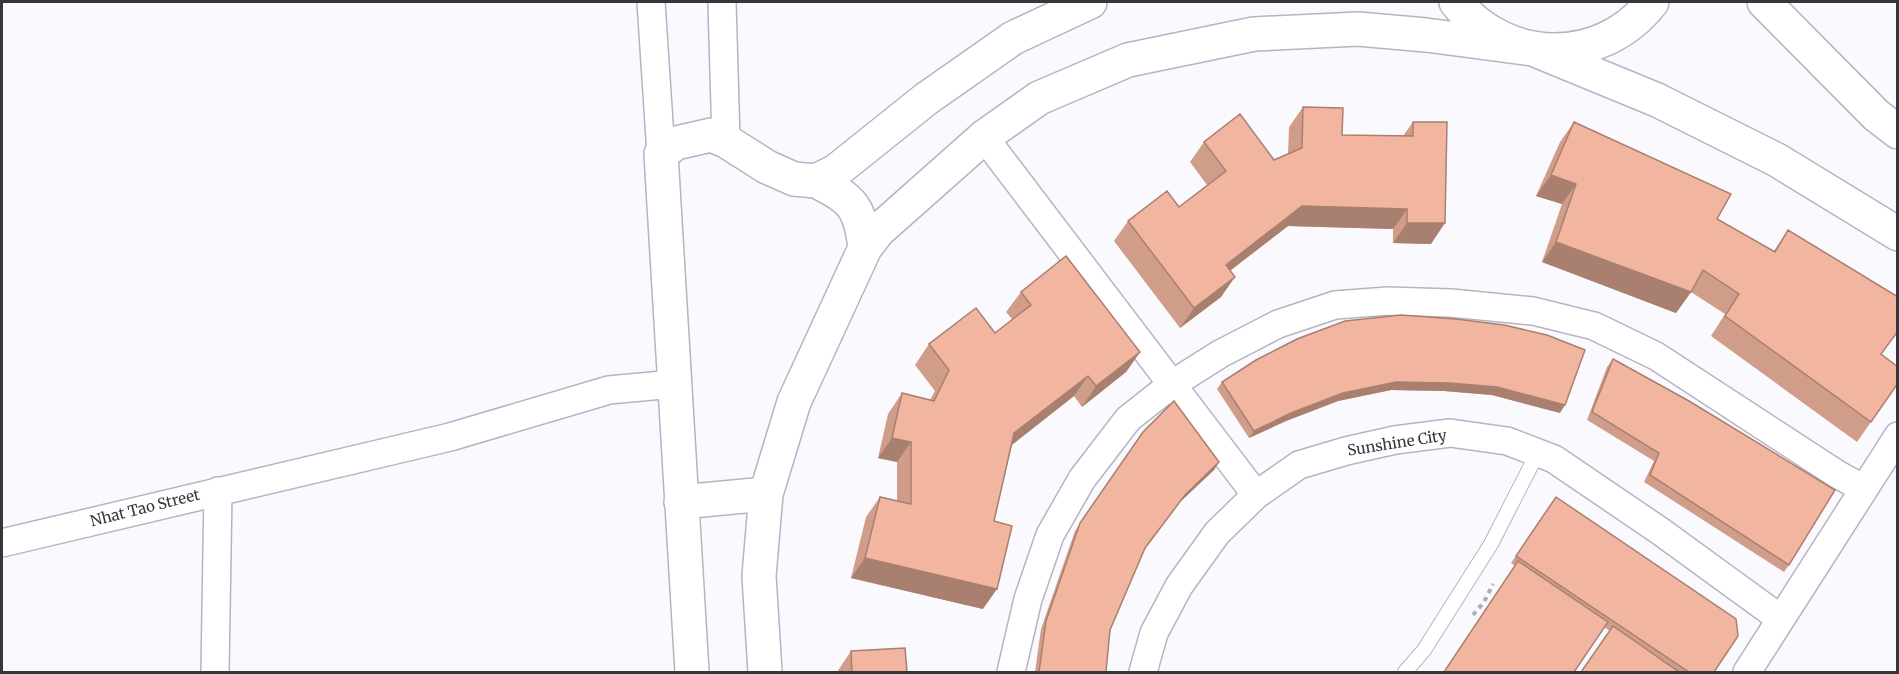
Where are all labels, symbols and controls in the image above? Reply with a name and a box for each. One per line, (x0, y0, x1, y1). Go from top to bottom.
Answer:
street label: Sunshine City (1346, 425, 1448, 460)
street label: Nhat Tao Street (88, 485, 202, 530)

